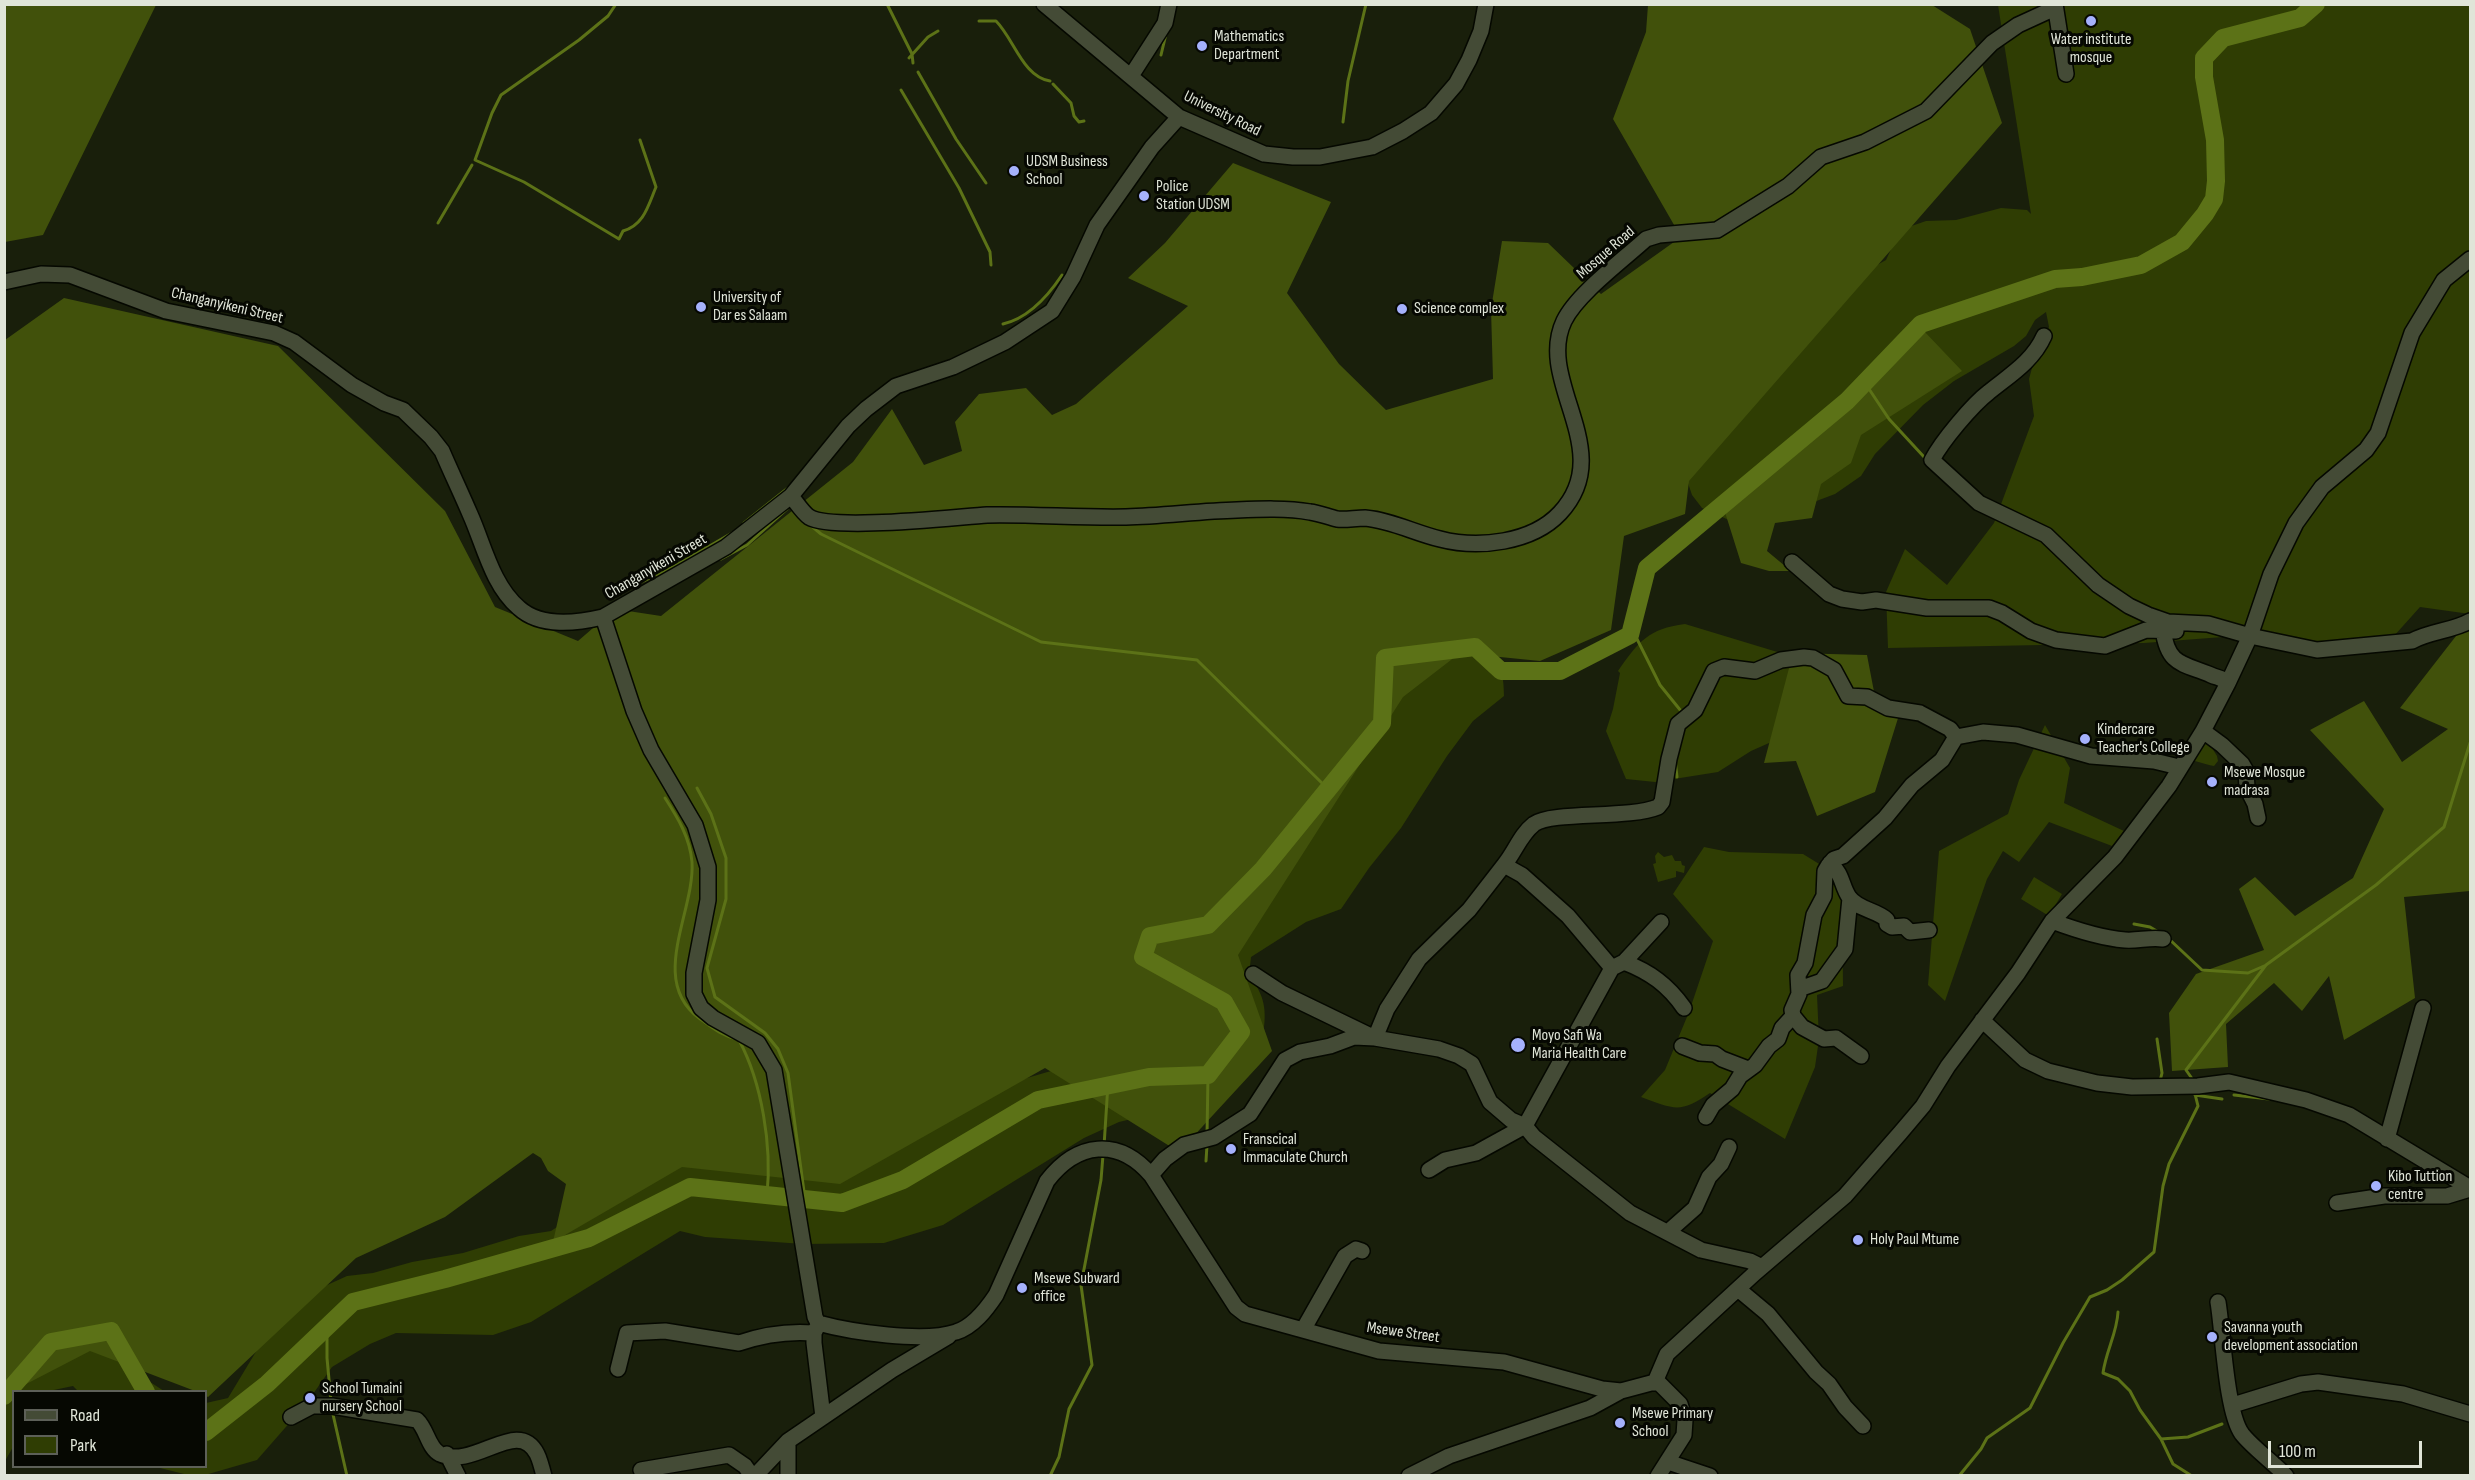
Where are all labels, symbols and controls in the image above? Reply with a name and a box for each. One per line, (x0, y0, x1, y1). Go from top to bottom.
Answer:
marker: Water institute mosque (2084, 14, 2098, 28)
place label: Mathematics Department (1214, 27, 1284, 65)
place label: Water institute mosque (2051, 30, 2131, 68)
marker: Mathematics Department (1195, 39, 1209, 53)
street label: University Road (1180, 87, 1264, 141)
place label: UDSM Business School (1026, 152, 1108, 190)
marker: UDSM Business School (1007, 164, 1021, 178)
place label: Police Station UDSM (1156, 177, 1230, 215)
marker: Police Station UDSM (1137, 189, 1151, 203)
street label: Mosque Road (1573, 223, 1639, 283)
street label: Changanyikeni Street (169, 284, 285, 328)
place label: University of Dar es Salaam (713, 288, 787, 326)
place label: Science complex (1414, 299, 1504, 319)
marker: University of Dar es Salaam (694, 300, 708, 314)
marker: Science complex (1395, 302, 1409, 316)
street label: Changanyikeni Street (602, 530, 710, 604)
place label: Kindercare Teacher's College (2097, 720, 2190, 758)
marker: Kindercare Teacher's College (2078, 732, 2092, 746)
place label: Msewe Mosque madrasa (2224, 763, 2305, 801)
marker: Msewe Mosque madrasa (2205, 775, 2219, 789)
place label: Moyo Safi Wa Maria Health Care (1532, 1026, 1626, 1064)
marker: Moyo Safi Wa Maria Health Care (1509, 1036, 1527, 1054)
place label: Franscical Immaculate Church (1243, 1130, 1348, 1168)
marker: Franscical Immaculate Church (1224, 1142, 1238, 1156)
place label: Kibo Tuttion centre (2388, 1167, 2452, 1205)
marker: Kibo Tuttion centre (2369, 1179, 2383, 1193)
place label: Holy Paul Mtume (1870, 1230, 1959, 1250)
marker: Holy Paul Mtume (1851, 1233, 1865, 1247)
place label: Msewe Subward office (1034, 1269, 1120, 1307)
marker: Msewe Subward office (1015, 1281, 1029, 1295)
street label: Msewe Street (1365, 1318, 1441, 1348)
place label: Savanna youth development association (2224, 1318, 2358, 1356)
marker: Savanna youth development association (2205, 1330, 2219, 1344)
place label: School Tumaini nursery School (322, 1379, 402, 1417)
legend (12, 1390, 207, 1468)
marker: School Tumaini nursery School (303, 1391, 317, 1405)
place label: Msewe Primary School (1632, 1404, 1713, 1442)
text: Road (70, 1405, 100, 1426)
marker: Msewe Primary School (1613, 1416, 1627, 1430)
scale bar (2271, 1429, 2426, 1467)
text: Park (70, 1435, 96, 1456)
text: 100 m (2279, 1441, 2316, 1462)

